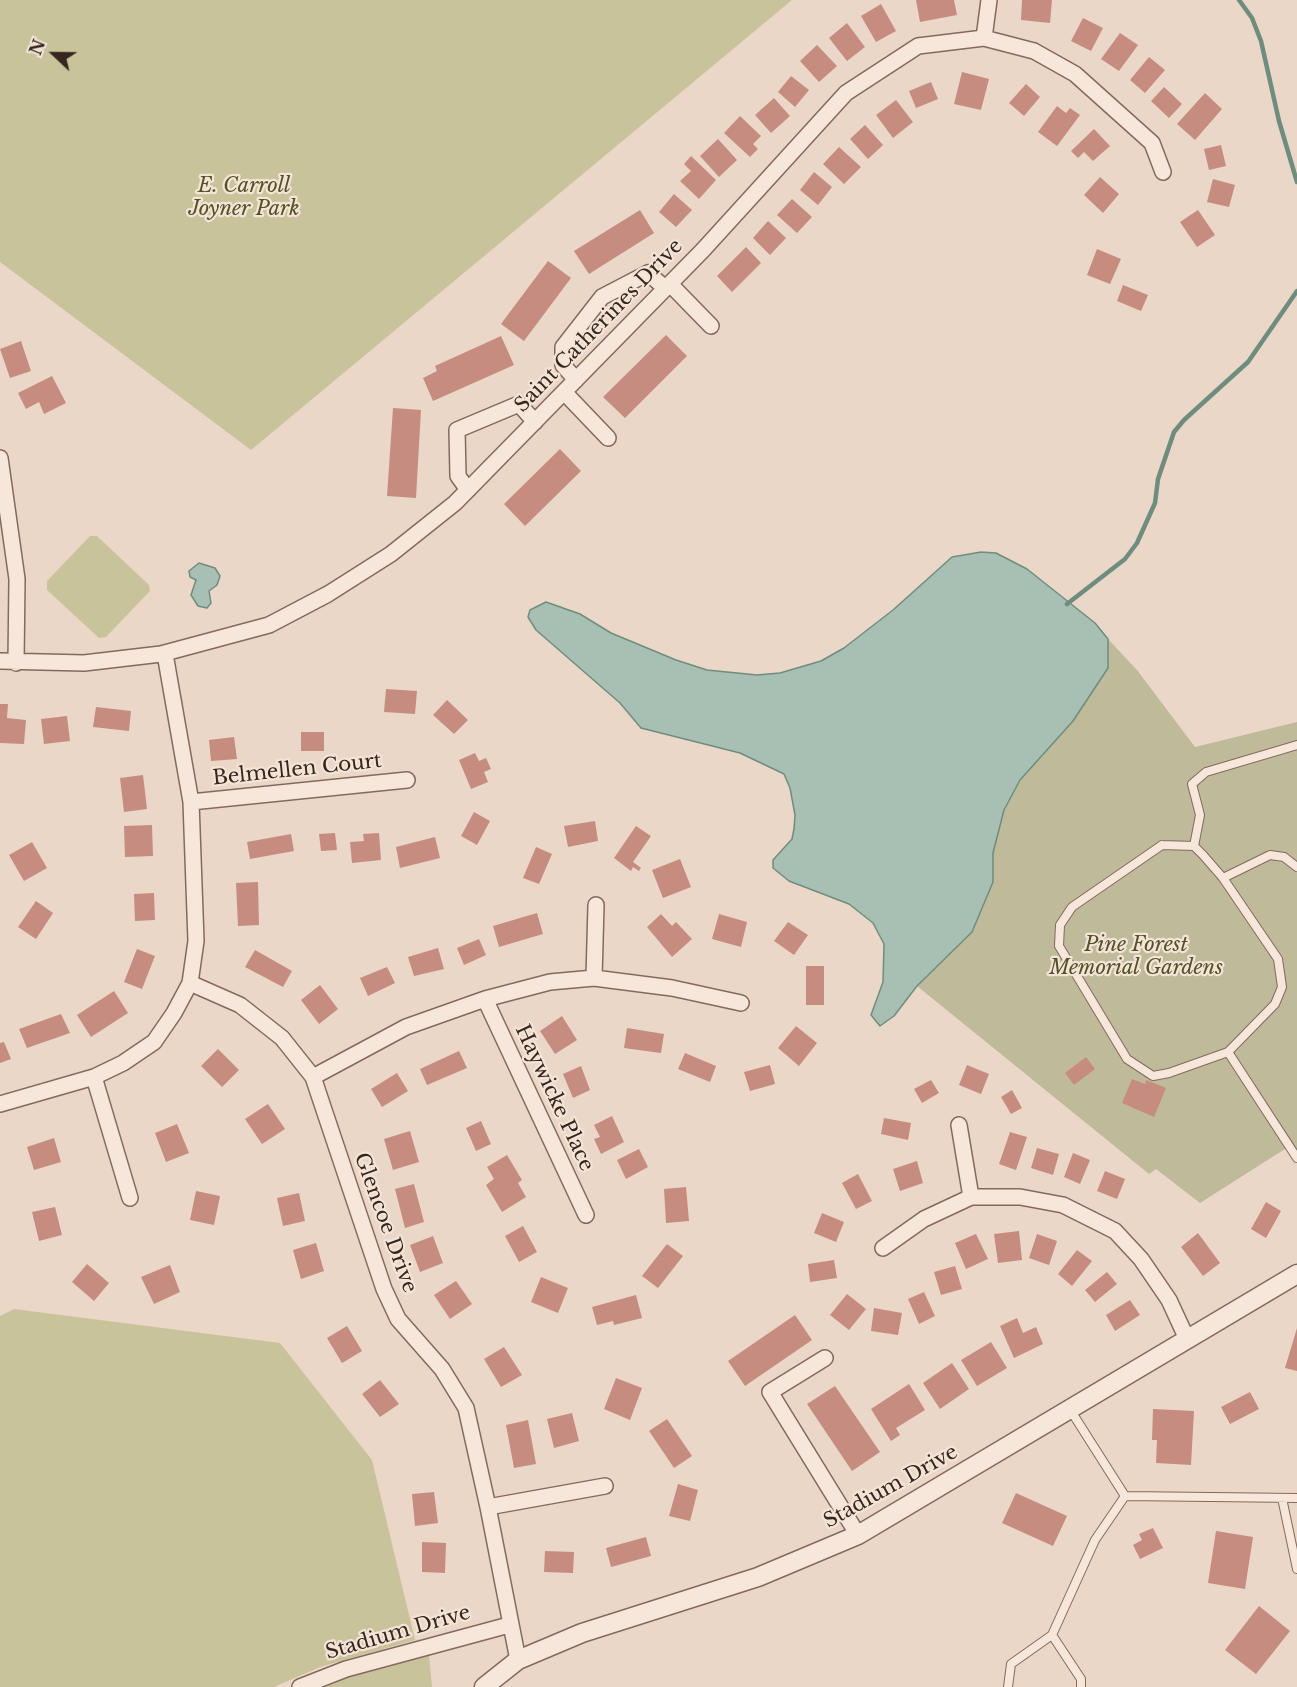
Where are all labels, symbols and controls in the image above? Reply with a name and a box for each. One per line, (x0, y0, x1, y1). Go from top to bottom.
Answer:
north arrow (24, 24, 84, 84)
text: N (25, 37, 49, 58)
park label: E. Carroll Joyner Park (189, 174, 299, 221)
street label: Saint Catherines Drive (510, 234, 688, 418)
street label: Belmellen Court (211, 749, 383, 791)
park label: Pine Forest Memorial Gardens (1049, 933, 1223, 980)
street label: Haywicke Place (510, 1021, 598, 1175)
street label: Glencoe Drive (349, 1150, 421, 1296)
street label: Stadium Drive (820, 1440, 962, 1534)
street label: Stadium Drive (323, 1601, 473, 1665)

